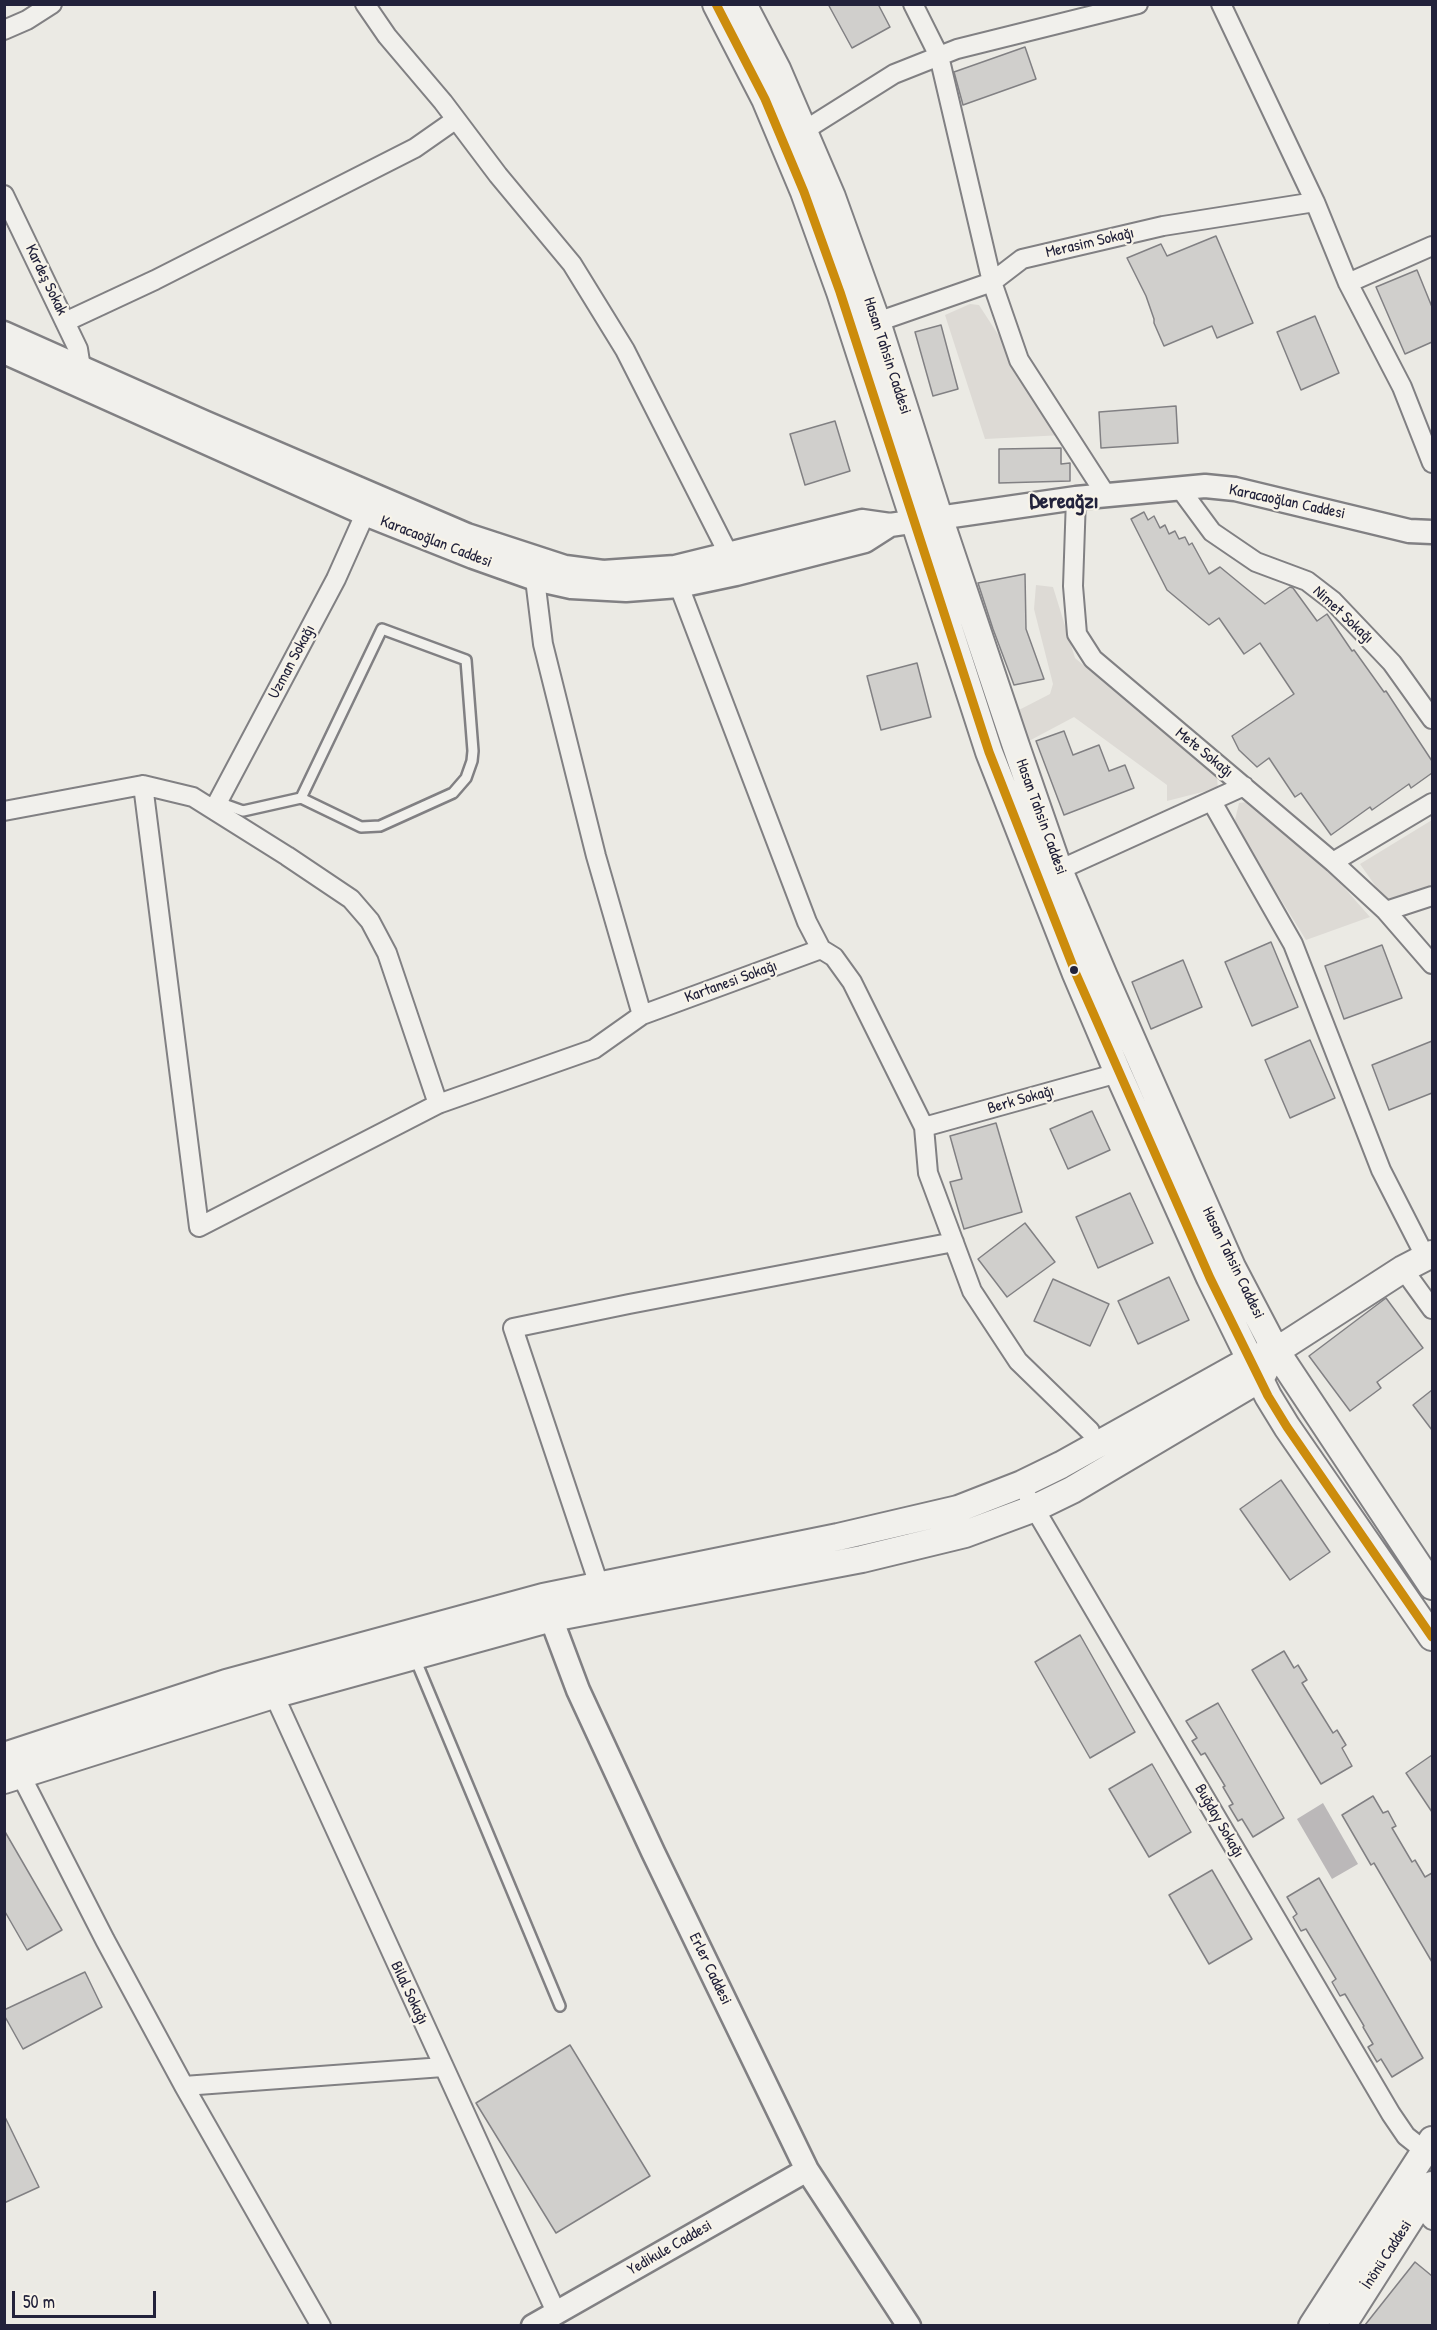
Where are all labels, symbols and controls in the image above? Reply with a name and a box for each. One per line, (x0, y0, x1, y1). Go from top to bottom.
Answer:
street label: Merasim Sokağı (1044, 224, 1136, 262)
street label: Kardeş Sokak (21, 241, 71, 319)
street label: Hasan Tahsin Caddesi (859, 295, 915, 417)
street label: Karacaoğlan Caddesi (1227, 480, 1347, 524)
district label: Dereağzı (1029, 489, 1099, 515)
street label: Karacaoğlan Caddesi (377, 512, 495, 572)
street label: Nimet Sokağı (1309, 582, 1377, 648)
street label: Uzman Sokağı (264, 622, 320, 702)
street label: Mete Sokağı (1171, 724, 1237, 782)
street label: Hasan Tahsin Caddesi (1011, 756, 1071, 878)
street label: Kartanesi Sokağı (682, 956, 780, 1008)
unlabelled marker (1068, 964, 1080, 976)
street label: Berk Sokağı (985, 1081, 1057, 1119)
street label: Hasan Tahsin Caddesi (1198, 1204, 1268, 1322)
street label: Buğday Sokağı (1190, 1781, 1248, 1861)
street label: Erler Caddesi (684, 1930, 736, 2008)
street label: Bilal Sokağı (386, 1958, 432, 2028)
street label: Yedikule Caddesi (624, 2216, 716, 2280)
street label: İnönü Caddesi (1358, 2217, 1416, 2293)
scale bar (15, 2279, 159, 2317)
text: 50 m (23, 2289, 55, 2314)

